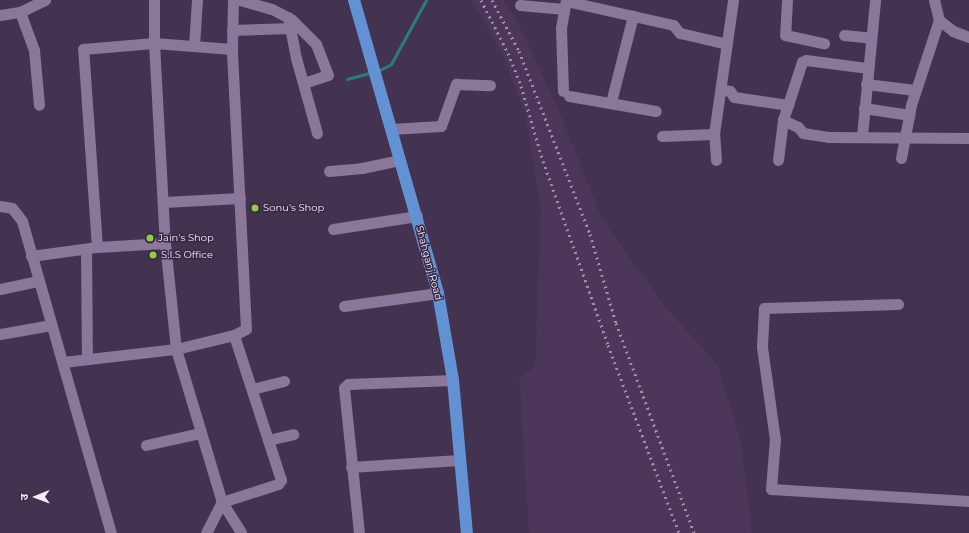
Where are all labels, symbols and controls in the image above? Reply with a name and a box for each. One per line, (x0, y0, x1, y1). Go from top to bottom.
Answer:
place label: Sonu's Shop (263, 202, 324, 214)
marker: Sonu's Shop (250, 203, 260, 213)
street label: Shahganj Road (413, 224, 445, 302)
place label: Jain's Shop (158, 232, 214, 244)
marker: Jain's Shop (145, 233, 155, 243)
place label: S.I.S Office (161, 249, 213, 261)
marker: S.I.S Office (148, 250, 158, 260)
north arrow (16, 477, 56, 517)
text: उ (17, 494, 31, 501)

